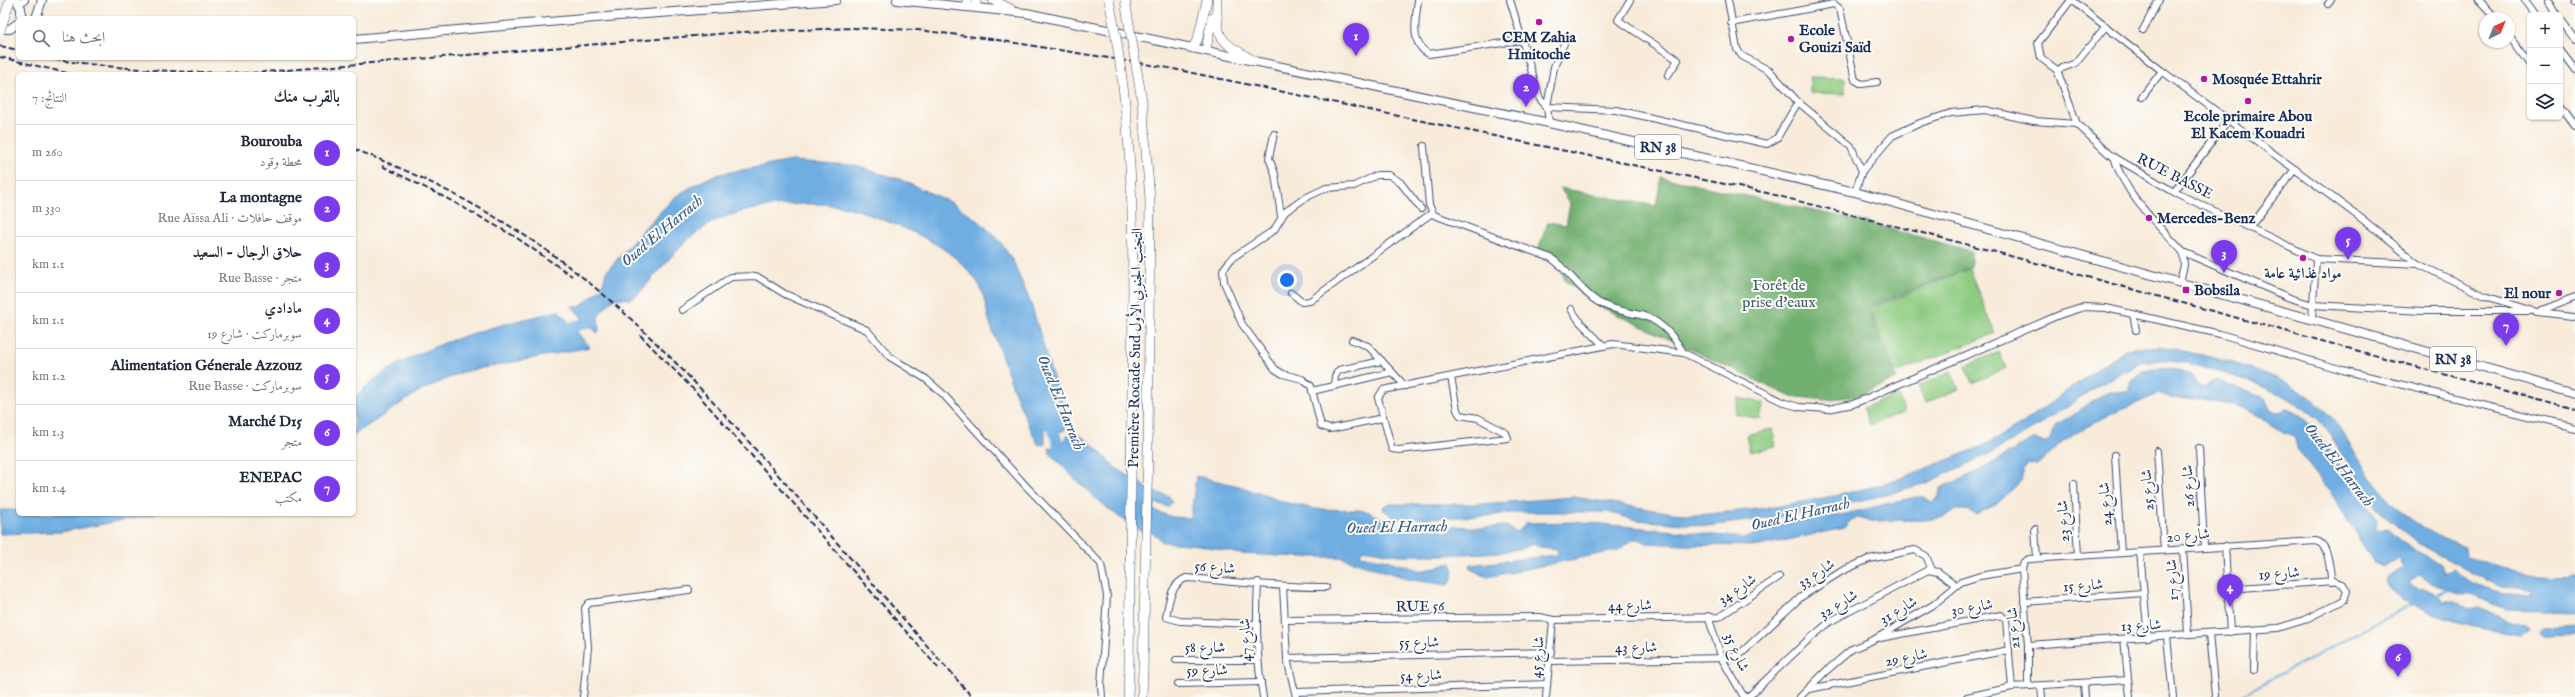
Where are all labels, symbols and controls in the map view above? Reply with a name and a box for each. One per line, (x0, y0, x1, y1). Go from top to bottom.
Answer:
north arrow (2479, 12, 2515, 48)
map controls (2527, 12, 2563, 120)
button: + (2527, 12, 2563, 48)
search box (16, 16, 356, 60)
marker: CEM Zahia Hmitoche (1534, 17, 1544, 27)
place label: Ecole Gouizi Saïd (1799, 21, 1872, 57)
pin: 1 (1343, 23, 1369, 56)
icon: search (30, 27, 52, 49)
text: ابحث هنا (62, 28, 105, 47)
place label: CEM Zahia Hmitoche (1502, 28, 1577, 64)
marker: Ecole Gouizi Saïd (1786, 34, 1796, 44)
button: − (2527, 48, 2563, 84)
place label: Mosquée Ettahrir (2212, 70, 2322, 89)
pin: 2 (1513, 74, 1539, 107)
marker: Mosquée Ettahrir (2199, 74, 2209, 84)
button: layers (2527, 84, 2563, 120)
text: بالقرب منك (273, 87, 340, 108)
text: النتائج: 7 (32, 90, 67, 107)
marker: Ecole primaire Abou El Kacem Kouadri (2243, 96, 2253, 106)
place label: Ecole primaire Abou El Kacem Kouadri (2184, 107, 2312, 143)
text: Bourouba (240, 132, 302, 151)
road number: RN 38 (1635, 135, 1681, 159)
text: 260 m (32, 144, 63, 161)
text: 1 (325, 144, 329, 161)
street label: RUE BASSE (2133, 149, 2216, 204)
text: محطة وقود (260, 154, 302, 171)
text: La montagne (219, 188, 302, 207)
water label: Oued El Harrach (617, 191, 708, 272)
text: 330 m (32, 200, 61, 217)
text: 2 (324, 200, 330, 217)
place label: Mercedes-Benz (2157, 209, 2256, 228)
text: موقف حافلات · Rue Aïssa Ali (157, 210, 302, 227)
marker: Mercedes-Benz (2144, 213, 2154, 223)
pin: 5 (2335, 227, 2361, 260)
street label: Première Rocade Sud التجنب الجنوبي الأول (1122, 228, 1149, 468)
pin: 3 (2211, 240, 2237, 273)
text: حلاق الرجال - السعيد (192, 243, 302, 262)
marker: مواد غذائية عامة (2298, 253, 2308, 263)
text: 1.1 km (32, 256, 64, 273)
text: 3 (325, 256, 329, 273)
place label: مواد غذائية عامة (2264, 264, 2342, 283)
text: متجر · Rue Basse (218, 270, 302, 287)
your location (1277, 270, 1297, 290)
park label: Forêt de prise d'eaux (1742, 276, 1816, 312)
place label: Bobsila (2194, 281, 2240, 300)
place label: El nour (2504, 284, 2551, 303)
marker: Bobsila (2181, 285, 2191, 295)
marker: El nour (2554, 288, 2564, 298)
text: مادادي (265, 299, 302, 318)
text: 1.1 km (32, 312, 64, 329)
text: 4 (324, 312, 330, 329)
pin: 7 (2493, 313, 2519, 346)
text: سوبرماركت · شارع 19 (207, 326, 302, 343)
road number: RN 38 (2430, 347, 2476, 371)
water label: Oued El Harrach (1032, 352, 1088, 454)
text: Alimentation Génerale Azzouz (111, 356, 302, 375)
text: 1.2 km (32, 368, 66, 385)
text: 5 (325, 368, 329, 385)
text: سوبرماركت · Rue Basse (188, 378, 302, 395)
text: Marché D15 (228, 412, 302, 431)
water label: Oued El Harrach (2299, 419, 2378, 511)
text: 1.3 km (32, 424, 64, 441)
text: 6 (324, 424, 330, 441)
text: متجر (281, 434, 302, 451)
street label: شارع 26 (2178, 464, 2202, 508)
text: ENEPAC (239, 468, 302, 487)
street label: شارع 25 (2137, 468, 2161, 511)
text: 1.4 km (32, 480, 66, 497)
text: 7 (324, 480, 330, 497)
street label: شارع 24 (2094, 481, 2119, 526)
text: مكتب (275, 490, 302, 507)
water label: Oued El Harrach (1749, 494, 1852, 536)
street label: شارع 23 (2053, 499, 2077, 542)
water label: Oued El Harrach (1346, 517, 1448, 539)
street label: شارع 20 (2165, 524, 2211, 550)
street label: شارع 33 (1794, 554, 1840, 595)
street label: شارع 56 (1194, 557, 1236, 581)
street label: شارع 17 (2162, 558, 2186, 601)
street label: شارع 19 (2258, 563, 2301, 587)
street label: شارع 34 (1714, 570, 1762, 612)
pin: 4 (2217, 574, 2243, 607)
street label: شارع 15 (2062, 575, 2104, 599)
street label: شارع 32 (1815, 585, 1863, 626)
street label: شارع 31 (1876, 592, 1922, 632)
street label: شارع 30 (1950, 594, 1995, 623)
street label: شارع 44 (1608, 596, 1652, 618)
street label: RUE 56 (1395, 597, 1445, 616)
street label: شارع 21 (2003, 606, 2027, 650)
street label: شارع 13 (2120, 615, 2162, 639)
street label: شارع 47 (1235, 618, 1259, 662)
street label: شارع 35 (1717, 630, 1753, 676)
street label: شارع 55 (1399, 633, 1439, 655)
street label: شارع 45 (1526, 635, 1552, 679)
street label: شارع 58 (1185, 638, 1225, 660)
street label: شارع 43 (1615, 638, 1657, 660)
street label: شارع 29 (1883, 644, 1930, 674)
pin: 6 (2385, 644, 2411, 677)
street label: شارع 59 (1186, 661, 1228, 683)
street label: شارع 54 (1400, 665, 1442, 689)

